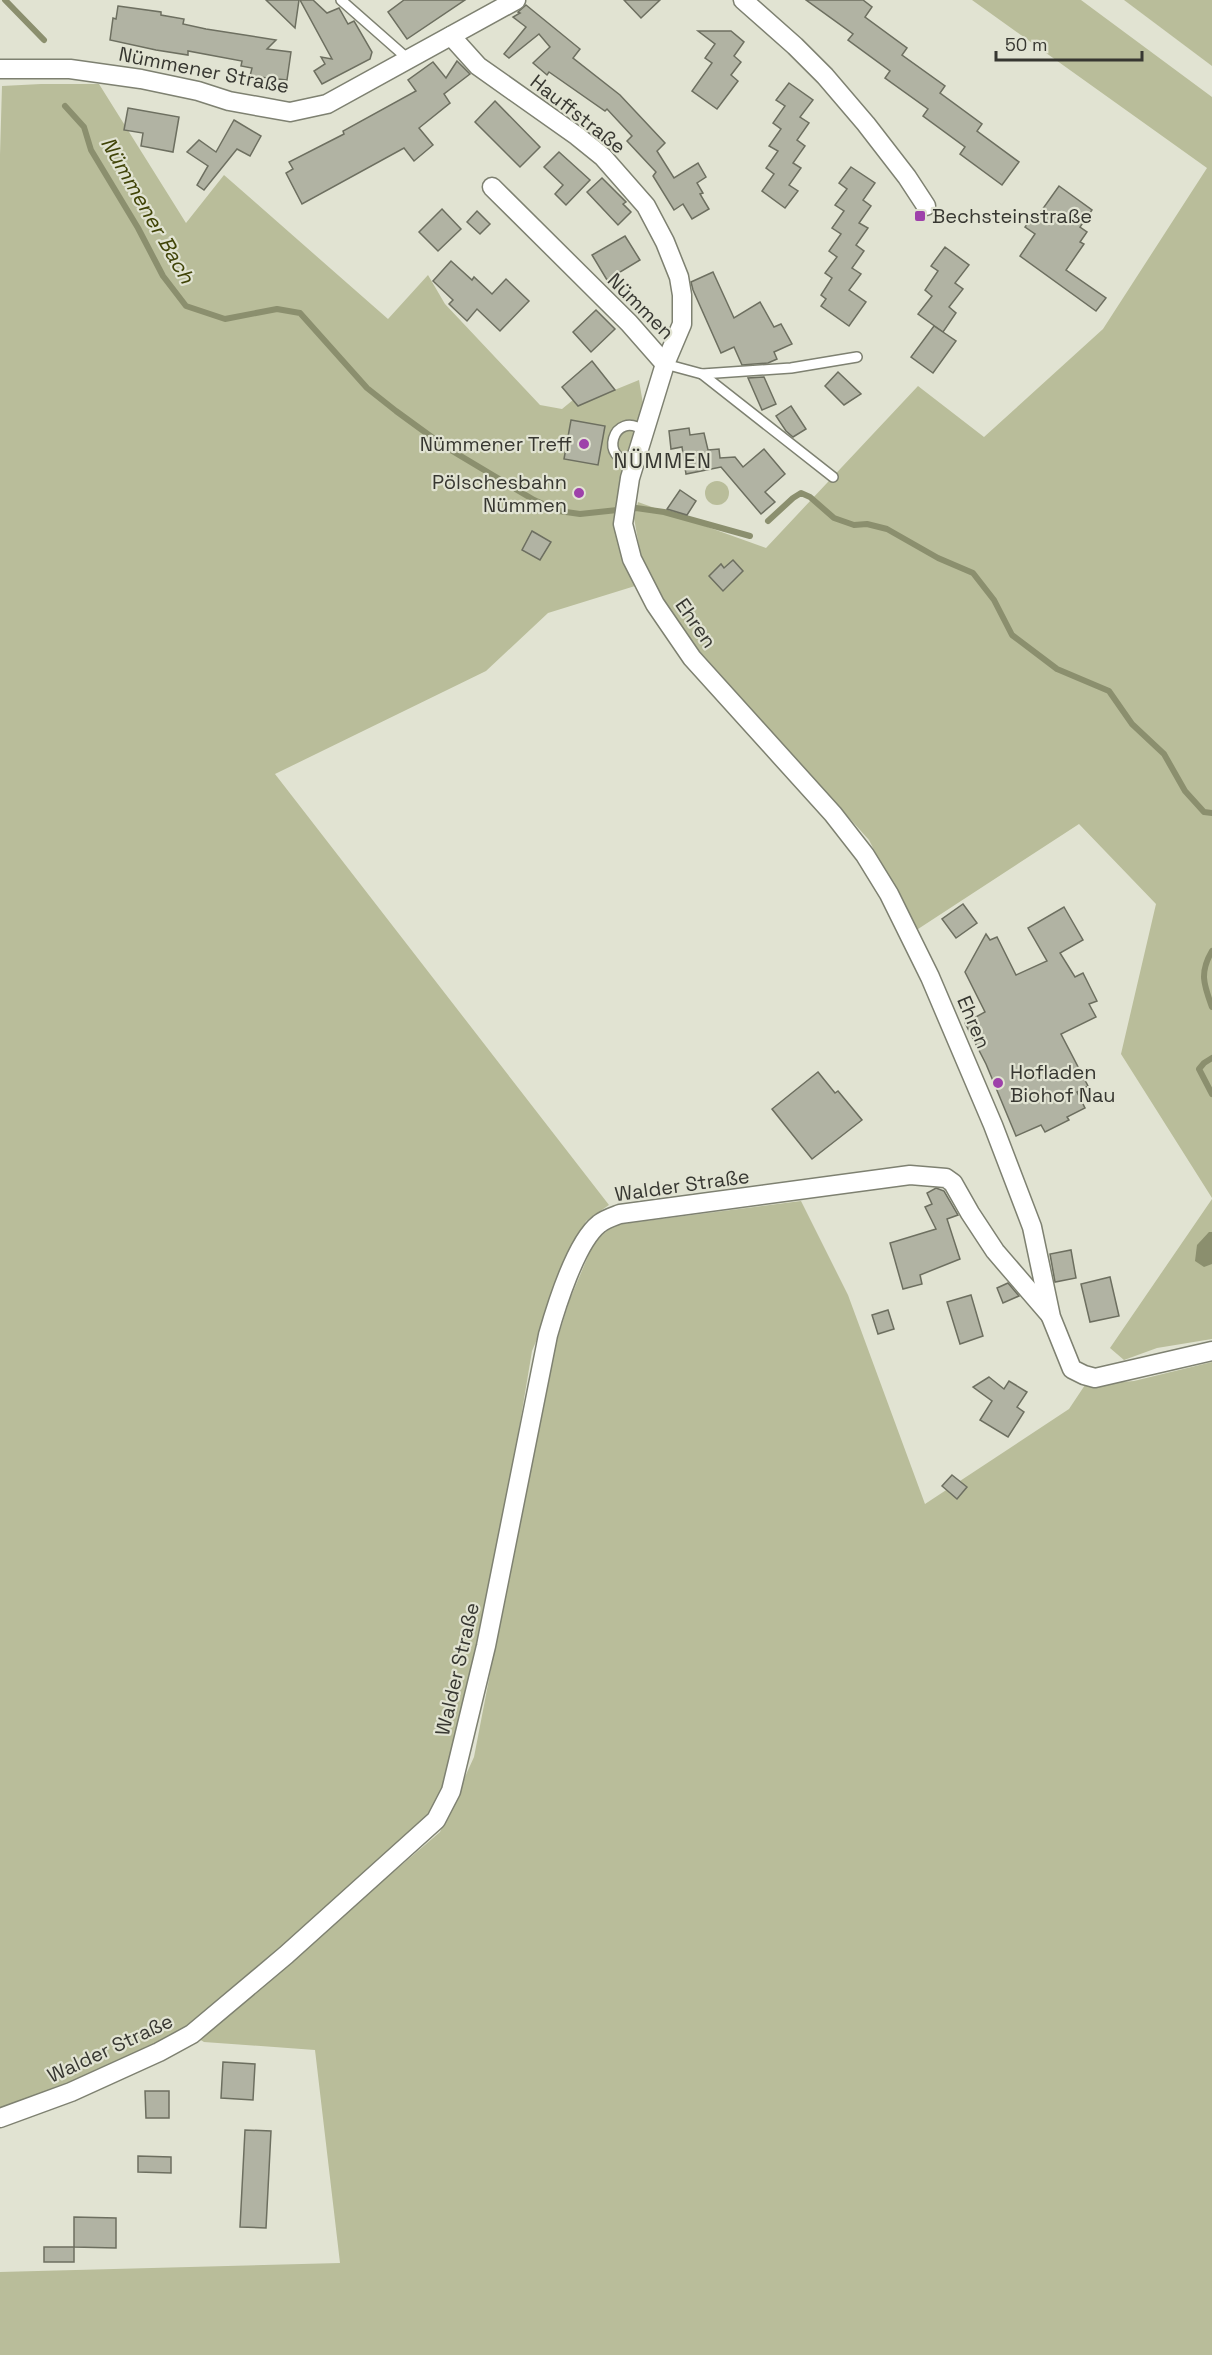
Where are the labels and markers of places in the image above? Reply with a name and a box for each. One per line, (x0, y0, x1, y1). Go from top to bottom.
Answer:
place label: Bechsteinstraße (932, 203, 1092, 229)
marker: Bechsteinstraße (913, 209, 927, 223)
place label: Nümmener Treff (420, 431, 572, 457)
marker: Nümmener Treff (577, 437, 591, 451)
place label: Pölschesbahn Nümmen (432, 469, 567, 518)
marker: Pölschesbahn Nümmen (572, 486, 586, 500)
place label: Hofladen Biohof Nau (1010, 1059, 1115, 1108)
marker: Hofladen Biohof Nau (991, 1076, 1005, 1090)

